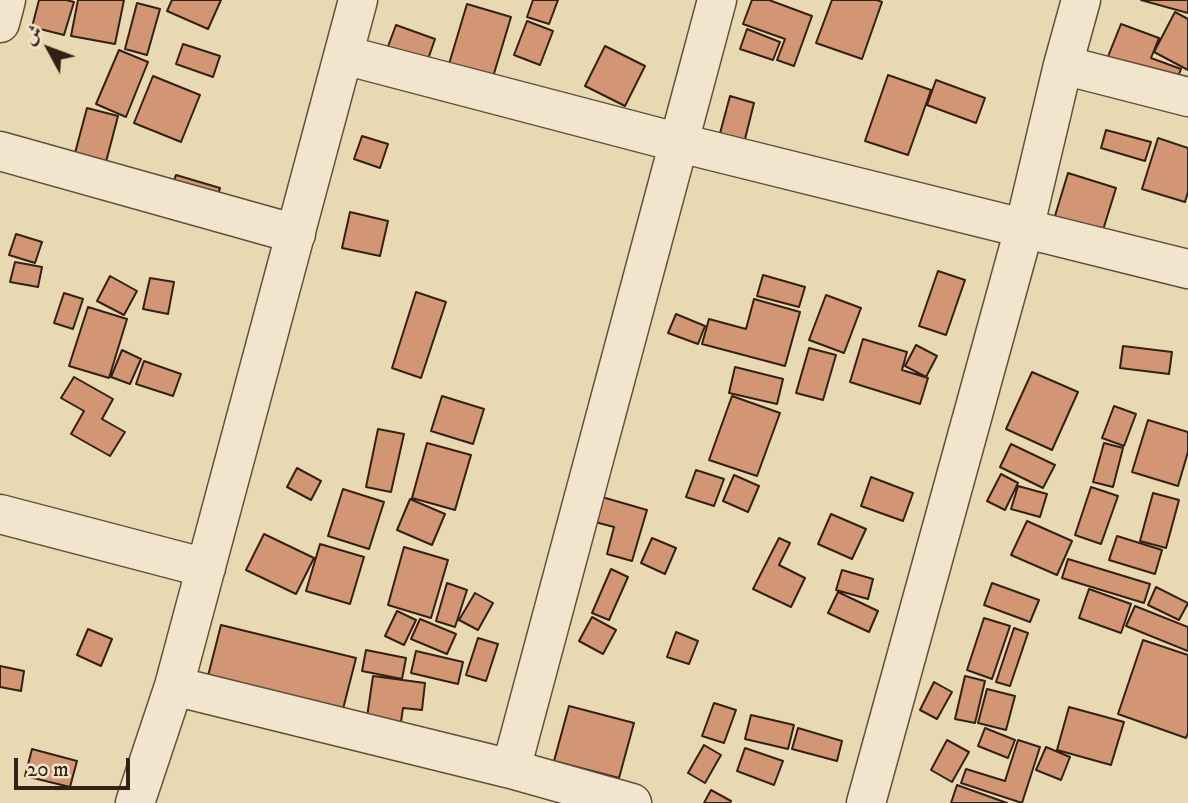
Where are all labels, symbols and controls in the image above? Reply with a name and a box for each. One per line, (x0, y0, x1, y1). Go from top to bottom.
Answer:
north arrow (14, 14, 84, 84)
text: ش (18, 20, 48, 50)
scale bar (18, 744, 133, 788)
text: 20 m (27, 757, 69, 783)

